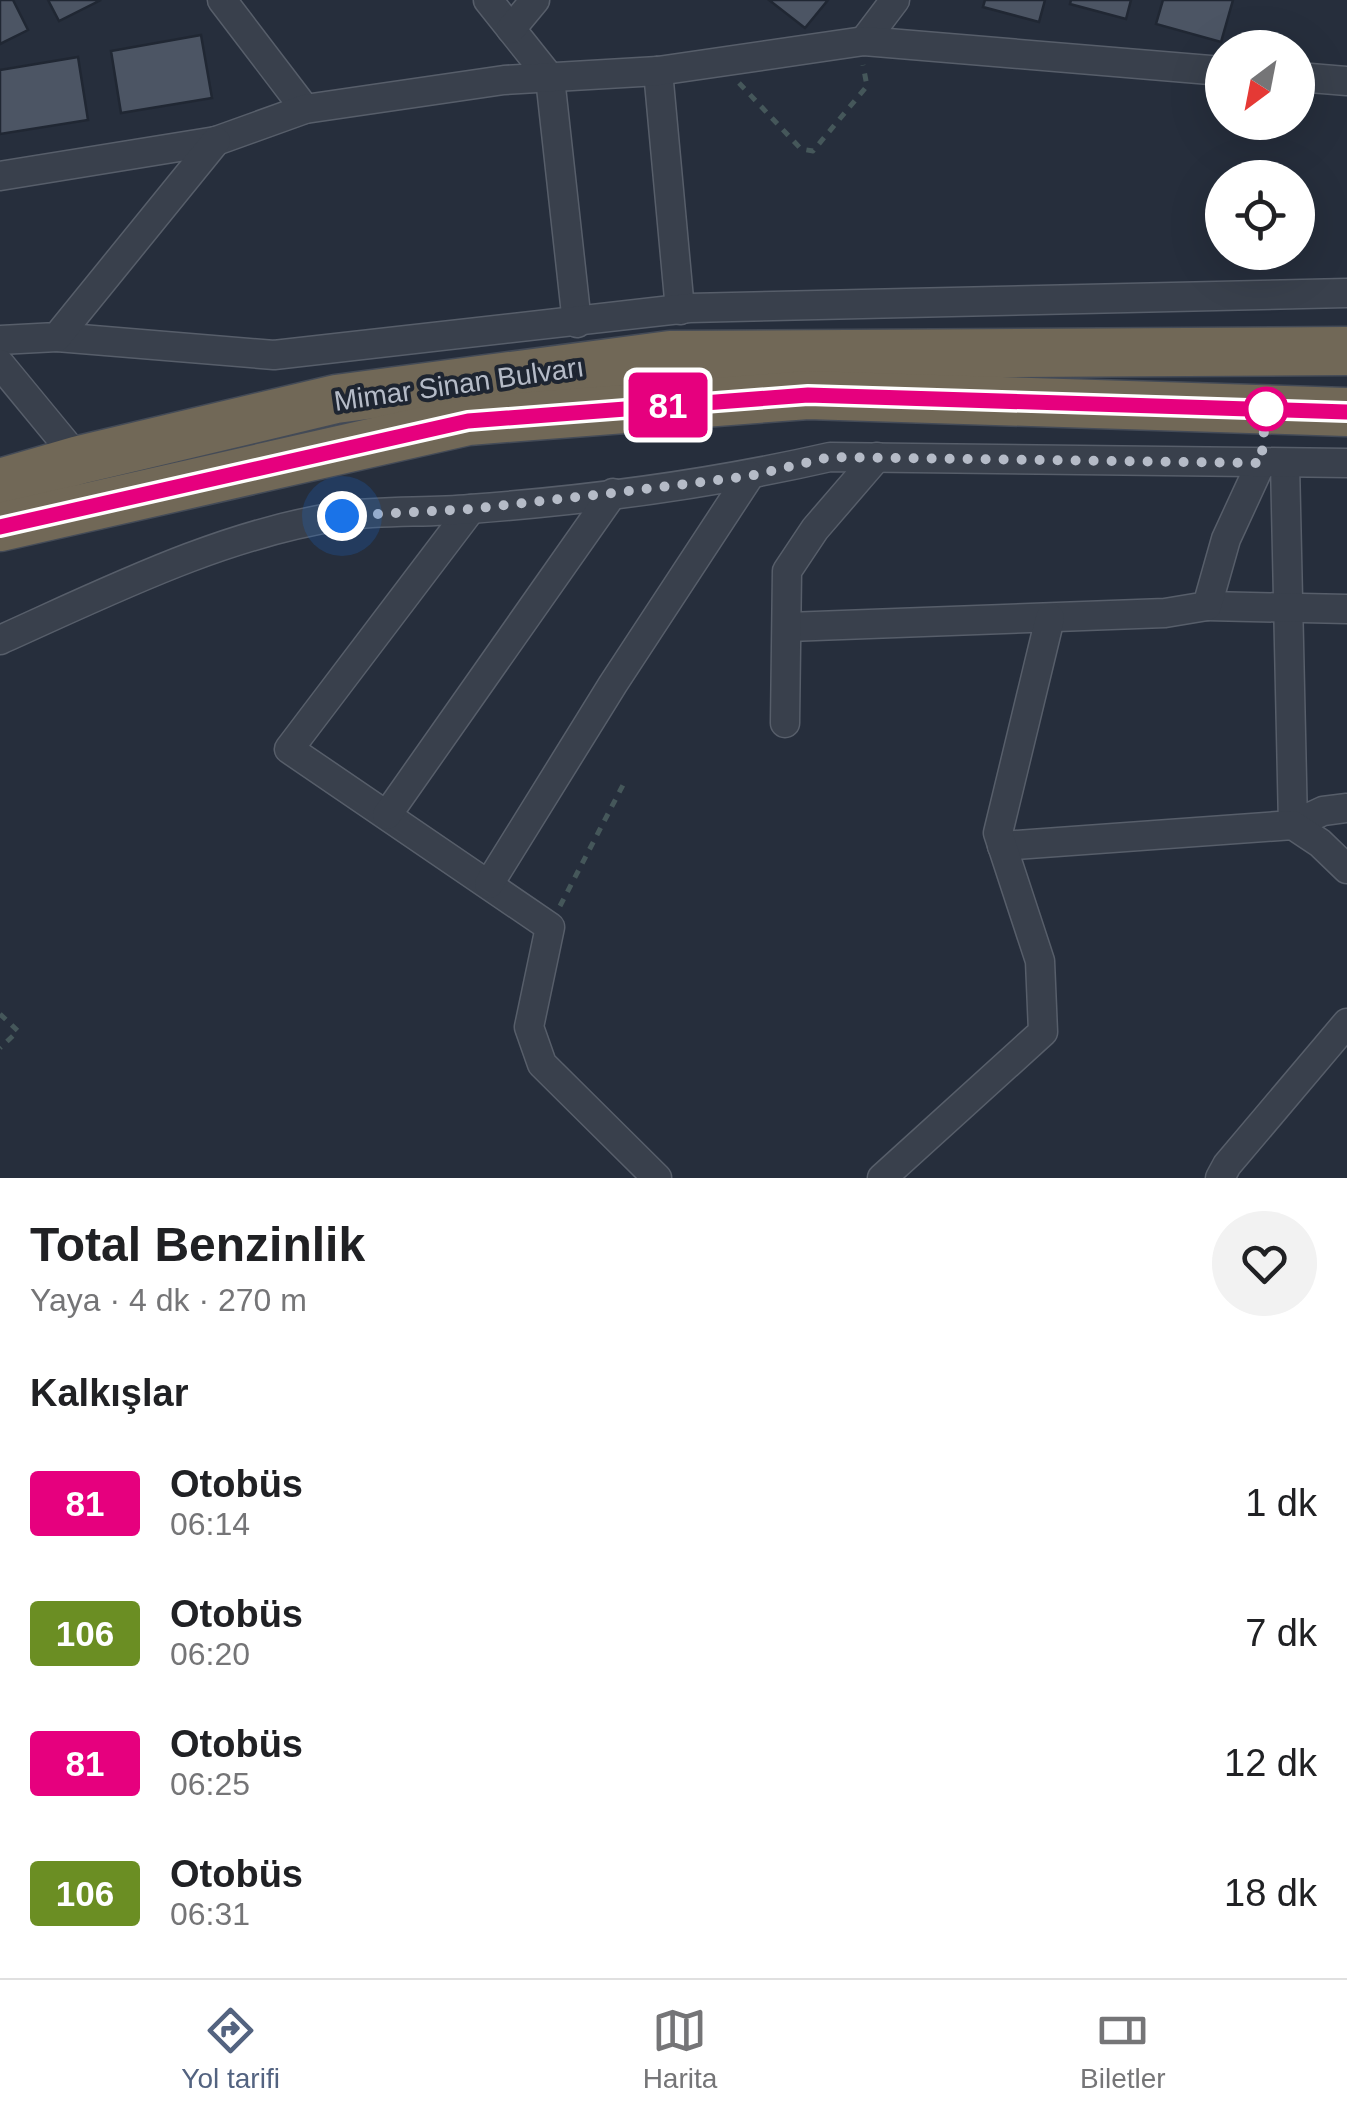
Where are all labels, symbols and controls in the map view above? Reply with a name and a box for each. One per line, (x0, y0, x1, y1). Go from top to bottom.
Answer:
north arrow (1205, 30, 1315, 140)
map controls (1205, 30, 1315, 270)
button: locate (1205, 160, 1315, 270)
street label: Mimar Sinan Bulvarı (332, 351, 586, 417)
line badge: 81 (623, 372, 713, 438)
text: 81 (649, 386, 687, 425)
unlabelled marker (1245, 388, 1287, 430)
your location (317, 491, 367, 541)
button: heart (1212, 1211, 1317, 1316)
text: Total Benzinlik (30, 1218, 365, 1271)
text: Yaya · 4 dk · 270 m (30, 1282, 307, 1318)
text: Kalkışlar (30, 1372, 188, 1414)
text: Otobüs (170, 1463, 303, 1505)
text: 1 dk (1245, 1482, 1317, 1524)
text: 81 (66, 1484, 104, 1523)
text: 06:14 (170, 1506, 250, 1542)
text: Otobüs (170, 1593, 303, 1635)
text: 7 dk (1245, 1612, 1317, 1654)
text: 106 (56, 1614, 114, 1653)
text: 06:20 (170, 1636, 250, 1672)
text: Otobüs (170, 1723, 303, 1765)
text: 12 dk (1224, 1742, 1317, 1784)
text: 81 (66, 1744, 104, 1783)
text: 06:25 (170, 1766, 250, 1802)
text: Otobüs (170, 1853, 303, 1895)
text: 18 dk (1224, 1872, 1317, 1914)
text: 106 (56, 1874, 114, 1913)
text: 06:31 (170, 1896, 250, 1932)
tab: Yol tarifi (181, 2003, 280, 2095)
tab: Harita (643, 2003, 717, 2095)
tab: Biletler (1080, 2003, 1166, 2095)

